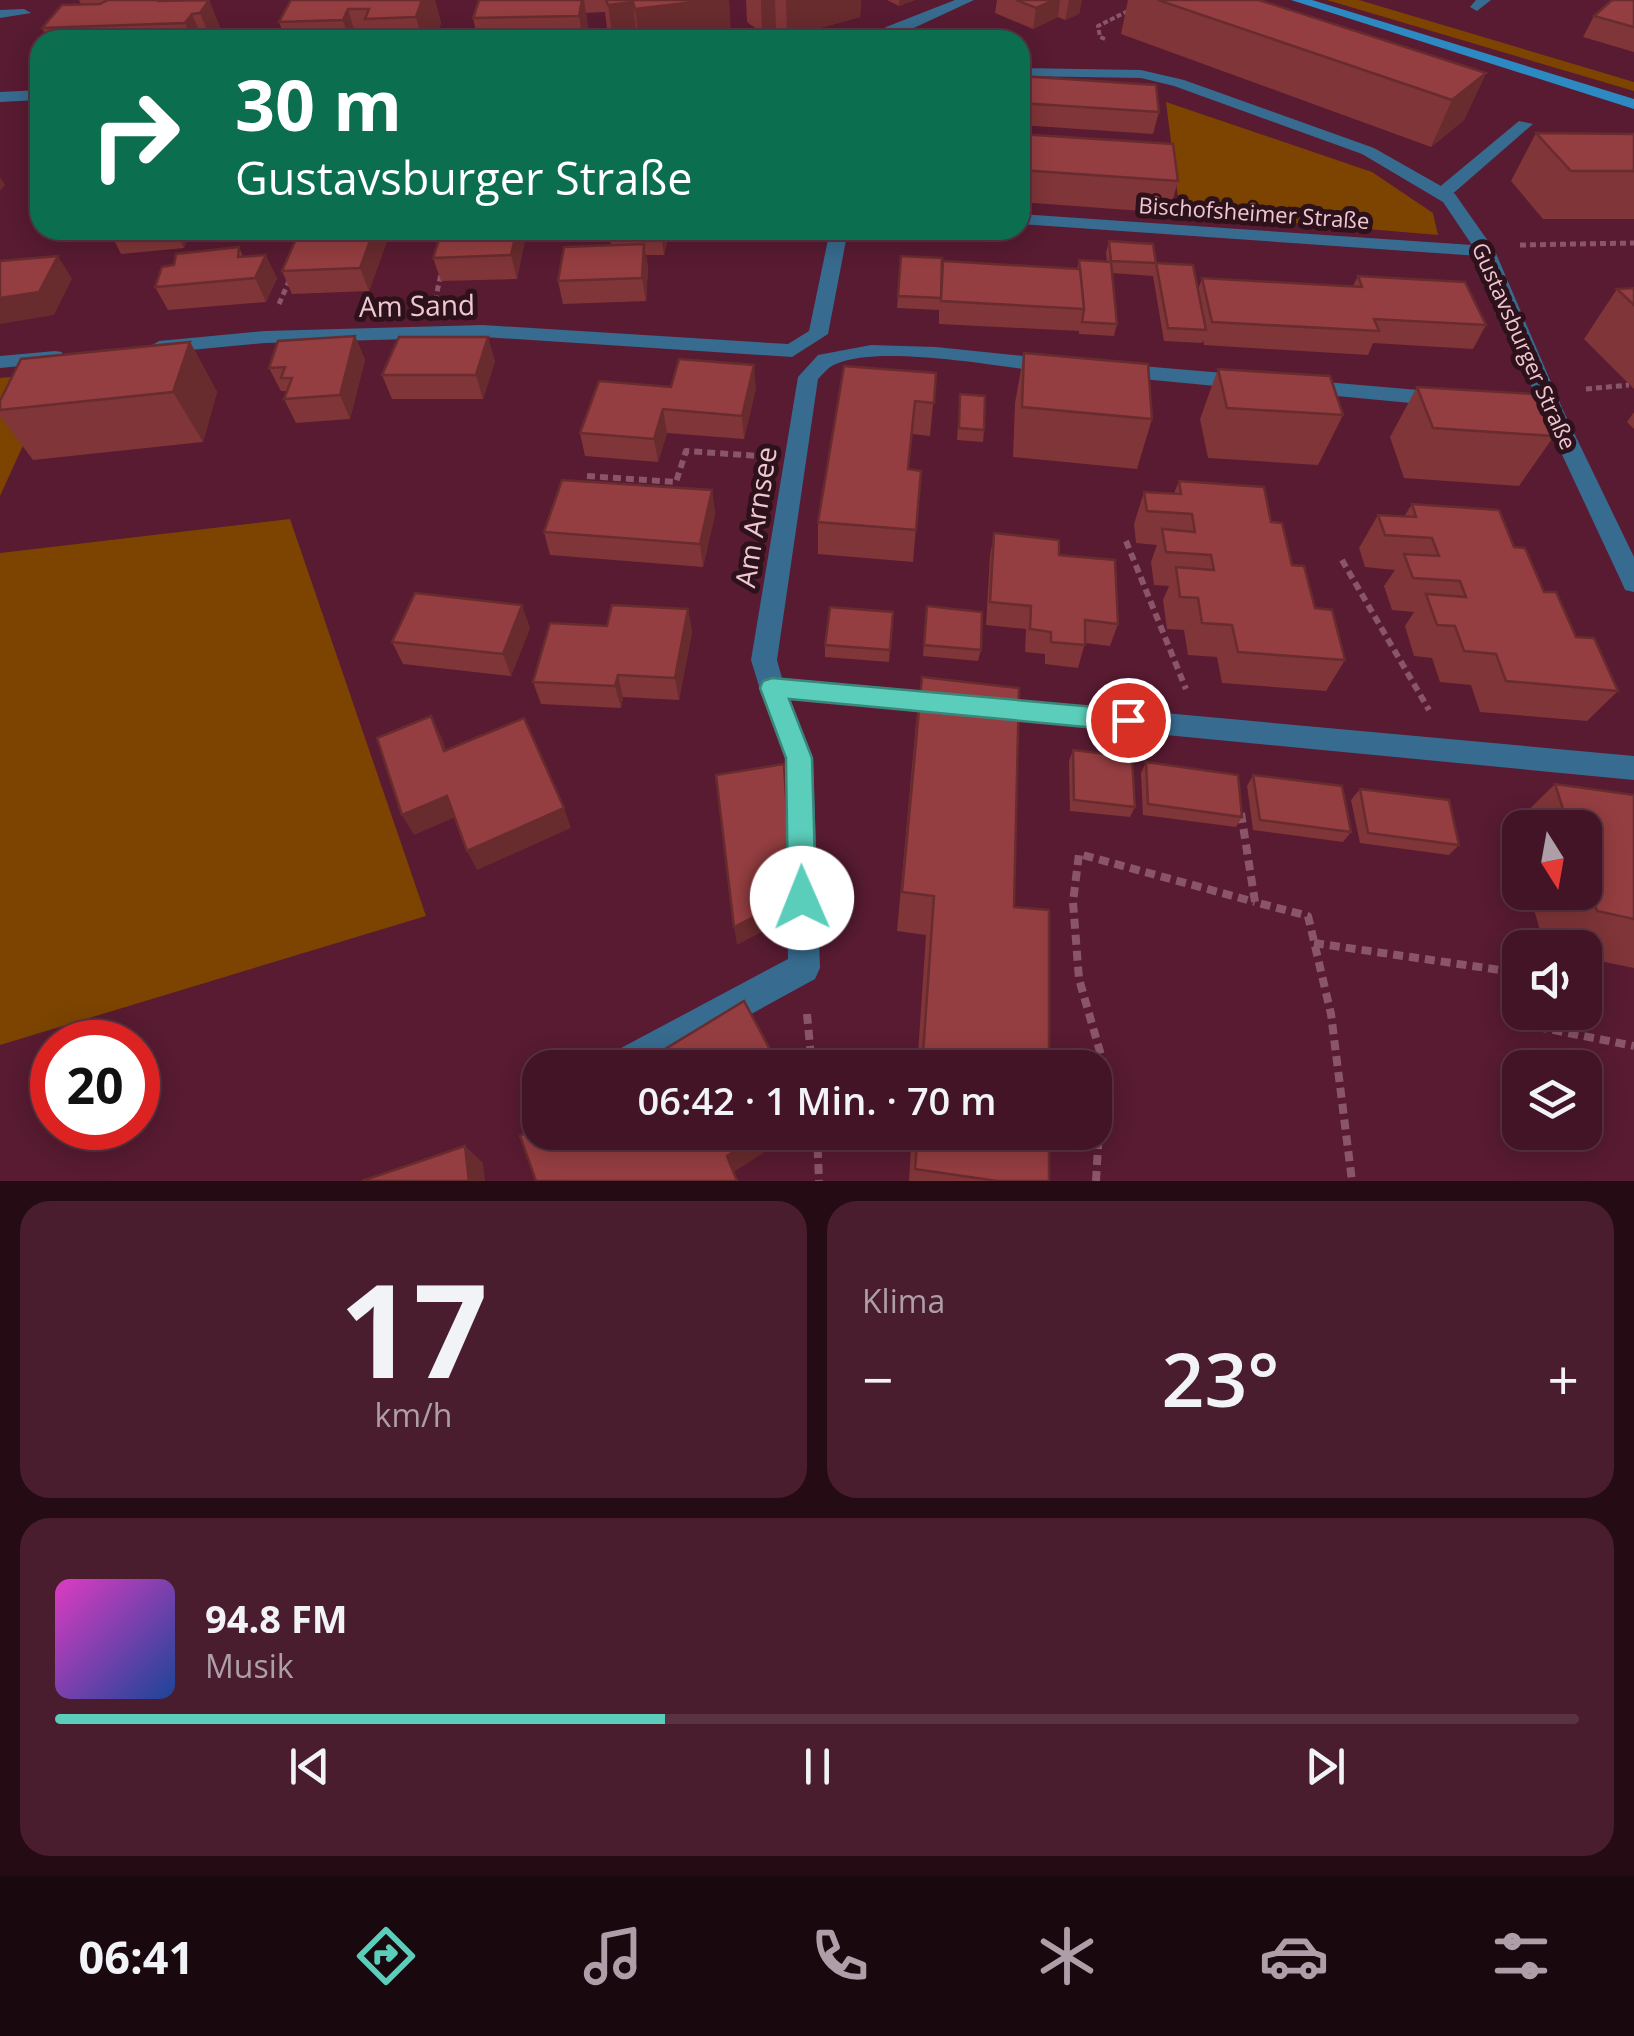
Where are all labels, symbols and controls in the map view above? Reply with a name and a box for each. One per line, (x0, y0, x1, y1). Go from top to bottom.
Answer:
text: 30 m (235, 56, 402, 152)
icon: right (70, 70, 200, 200)
text: Gustavsburger Straße (235, 147, 692, 208)
street label: Bischofsheimer Straße (1138, 189, 1371, 235)
street label: Gustavsburger Straße (1466, 237, 1584, 454)
street label: Am Sand (359, 285, 475, 325)
street label: Am Arnsee (725, 444, 785, 590)
pin (1086, 678, 1171, 763)
icon: arrive (1101, 693, 1156, 748)
north arrow (1502, 810, 1602, 910)
map controls (1502, 810, 1602, 1150)
position arrow (750, 846, 854, 950)
button: sound (1502, 930, 1602, 1030)
speed limit sign: 20 (30, 1020, 160, 1150)
button: layers (1502, 1050, 1602, 1150)
text: 06:42 · 1 Min. · 70 m (638, 1074, 996, 1126)
text: 17 (339, 1239, 488, 1416)
text: Klima (862, 1279, 945, 1322)
text: 23° (1162, 1327, 1279, 1429)
text: − (862, 1341, 893, 1416)
text: + (1548, 1341, 1579, 1416)
text: km/h (375, 1393, 452, 1436)
text: 94.8 FM (205, 1592, 348, 1644)
text: Musik (205, 1644, 294, 1687)
icon: previous (282, 1739, 337, 1794)
icon: pause (790, 1739, 845, 1794)
icon: next (1298, 1739, 1353, 1794)
icon: directions (351, 1921, 421, 1991)
icon: music (578, 1921, 648, 1991)
icon: phone (805, 1921, 875, 1991)
icon: climate (1032, 1921, 1102, 1991)
icon: car (1259, 1921, 1329, 1991)
icon: filters (1486, 1921, 1556, 1991)
text: 06:41 (78, 1926, 194, 1987)

